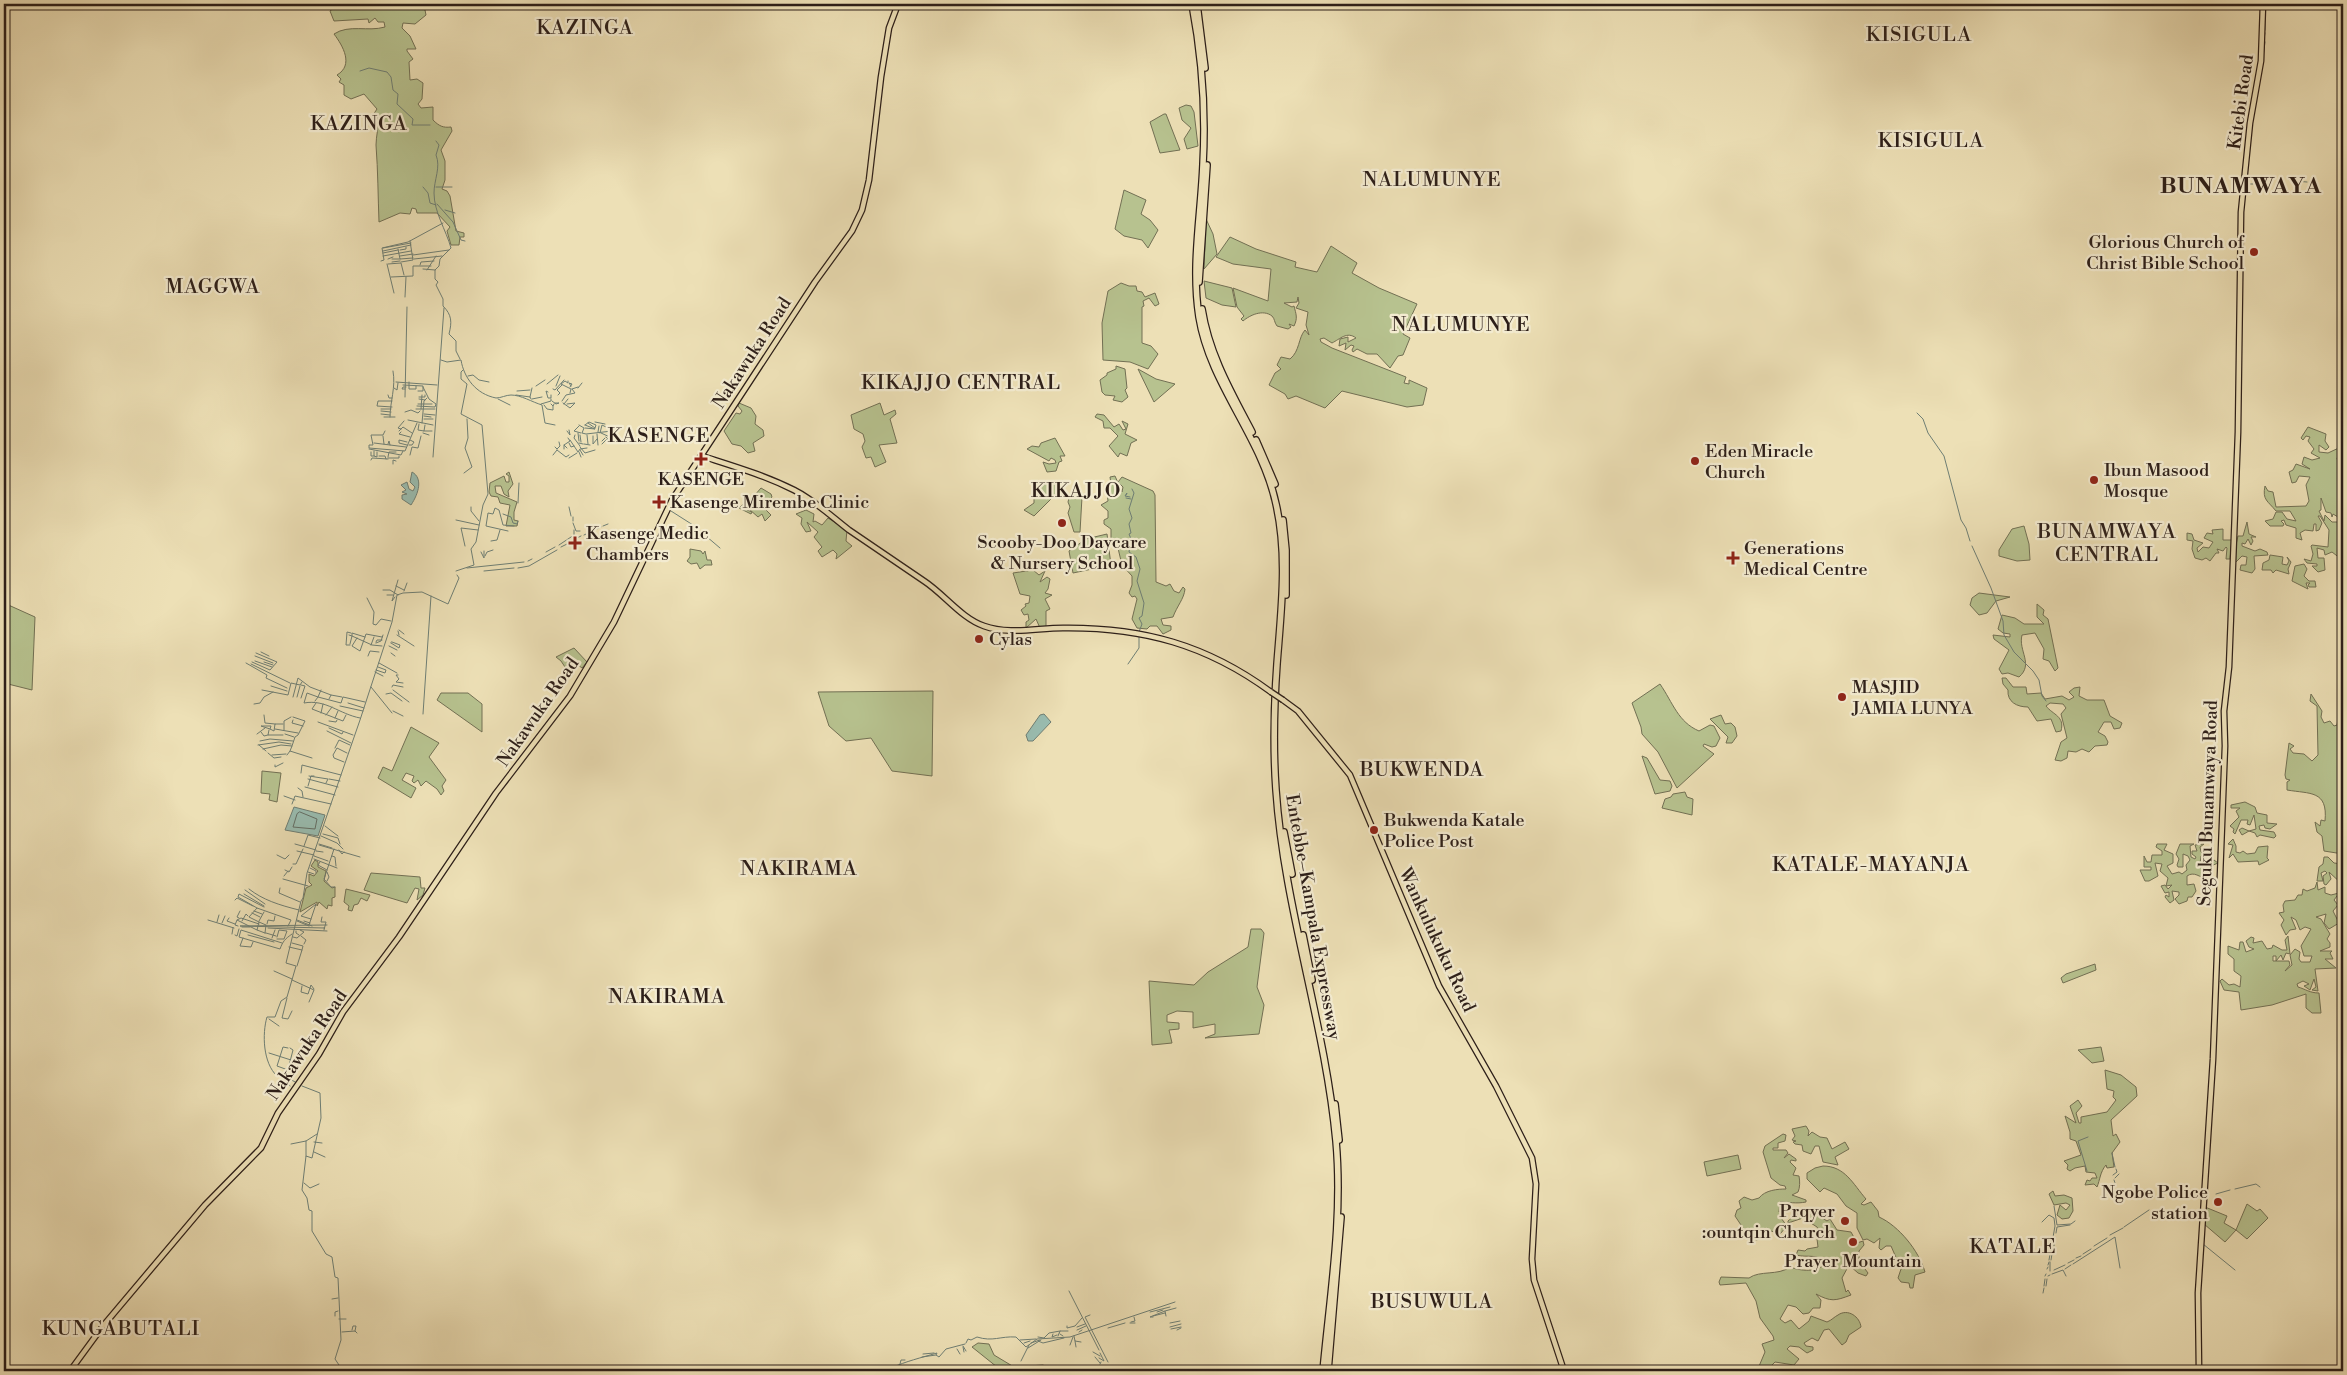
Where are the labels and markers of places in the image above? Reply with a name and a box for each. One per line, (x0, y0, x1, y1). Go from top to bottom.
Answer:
place label: Glorious Church of Christ Bible School (2086, 231, 2245, 275)
marker: Glorious Church of Christ Bible School (2248, 246, 2260, 258)
place label: Eden Miracle Church (1705, 440, 1813, 484)
marker: KASENGE (694, 452, 708, 466)
marker: Eden Miracle Church (1689, 455, 1701, 467)
place label: Ibun Masood Mosque (2104, 459, 2210, 503)
place label: KASENGE (658, 468, 744, 491)
marker: Ibun Masood Mosque (2088, 474, 2100, 486)
place label: Kasenge Mirembe Clinic (670, 491, 869, 514)
marker: Kasenge Mirembe Clinic (652, 495, 666, 509)
marker: Scooby-Doo Daycare & Nursery School (1056, 517, 1068, 529)
place label: Kasenge Medic Chambers (586, 522, 709, 566)
place label: Scooby-Doo Daycare & Nursery School (977, 531, 1147, 575)
marker: Kasenge Medic Chambers (568, 536, 582, 550)
place label: Generations Medical Centre (1744, 537, 1868, 581)
marker: Generations Medical Centre (1726, 551, 1740, 565)
place label: Cylas (989, 628, 1032, 651)
marker: Cylas (973, 633, 985, 645)
place label: MASJID JAMIA LUNYA (1851, 676, 1973, 720)
marker: MASJID JAMIA LUNYA (1836, 691, 1848, 703)
place label: Bukwenda Katale Police Post (1383, 809, 1525, 853)
marker: Bukwenda Katale Police Post (1368, 824, 1380, 836)
place label: Ngobe Police station (2101, 1181, 2208, 1225)
marker: Ngobe Police station (2212, 1196, 2224, 1208)
place label: Prqyer :ountqin Church (1702, 1200, 1835, 1244)
marker: Prqyer :ountqin Church (1839, 1215, 1851, 1227)
marker: Prayer Mountain (1847, 1236, 1859, 1248)
place label: Prayer Mountain (1784, 1250, 1922, 1273)

